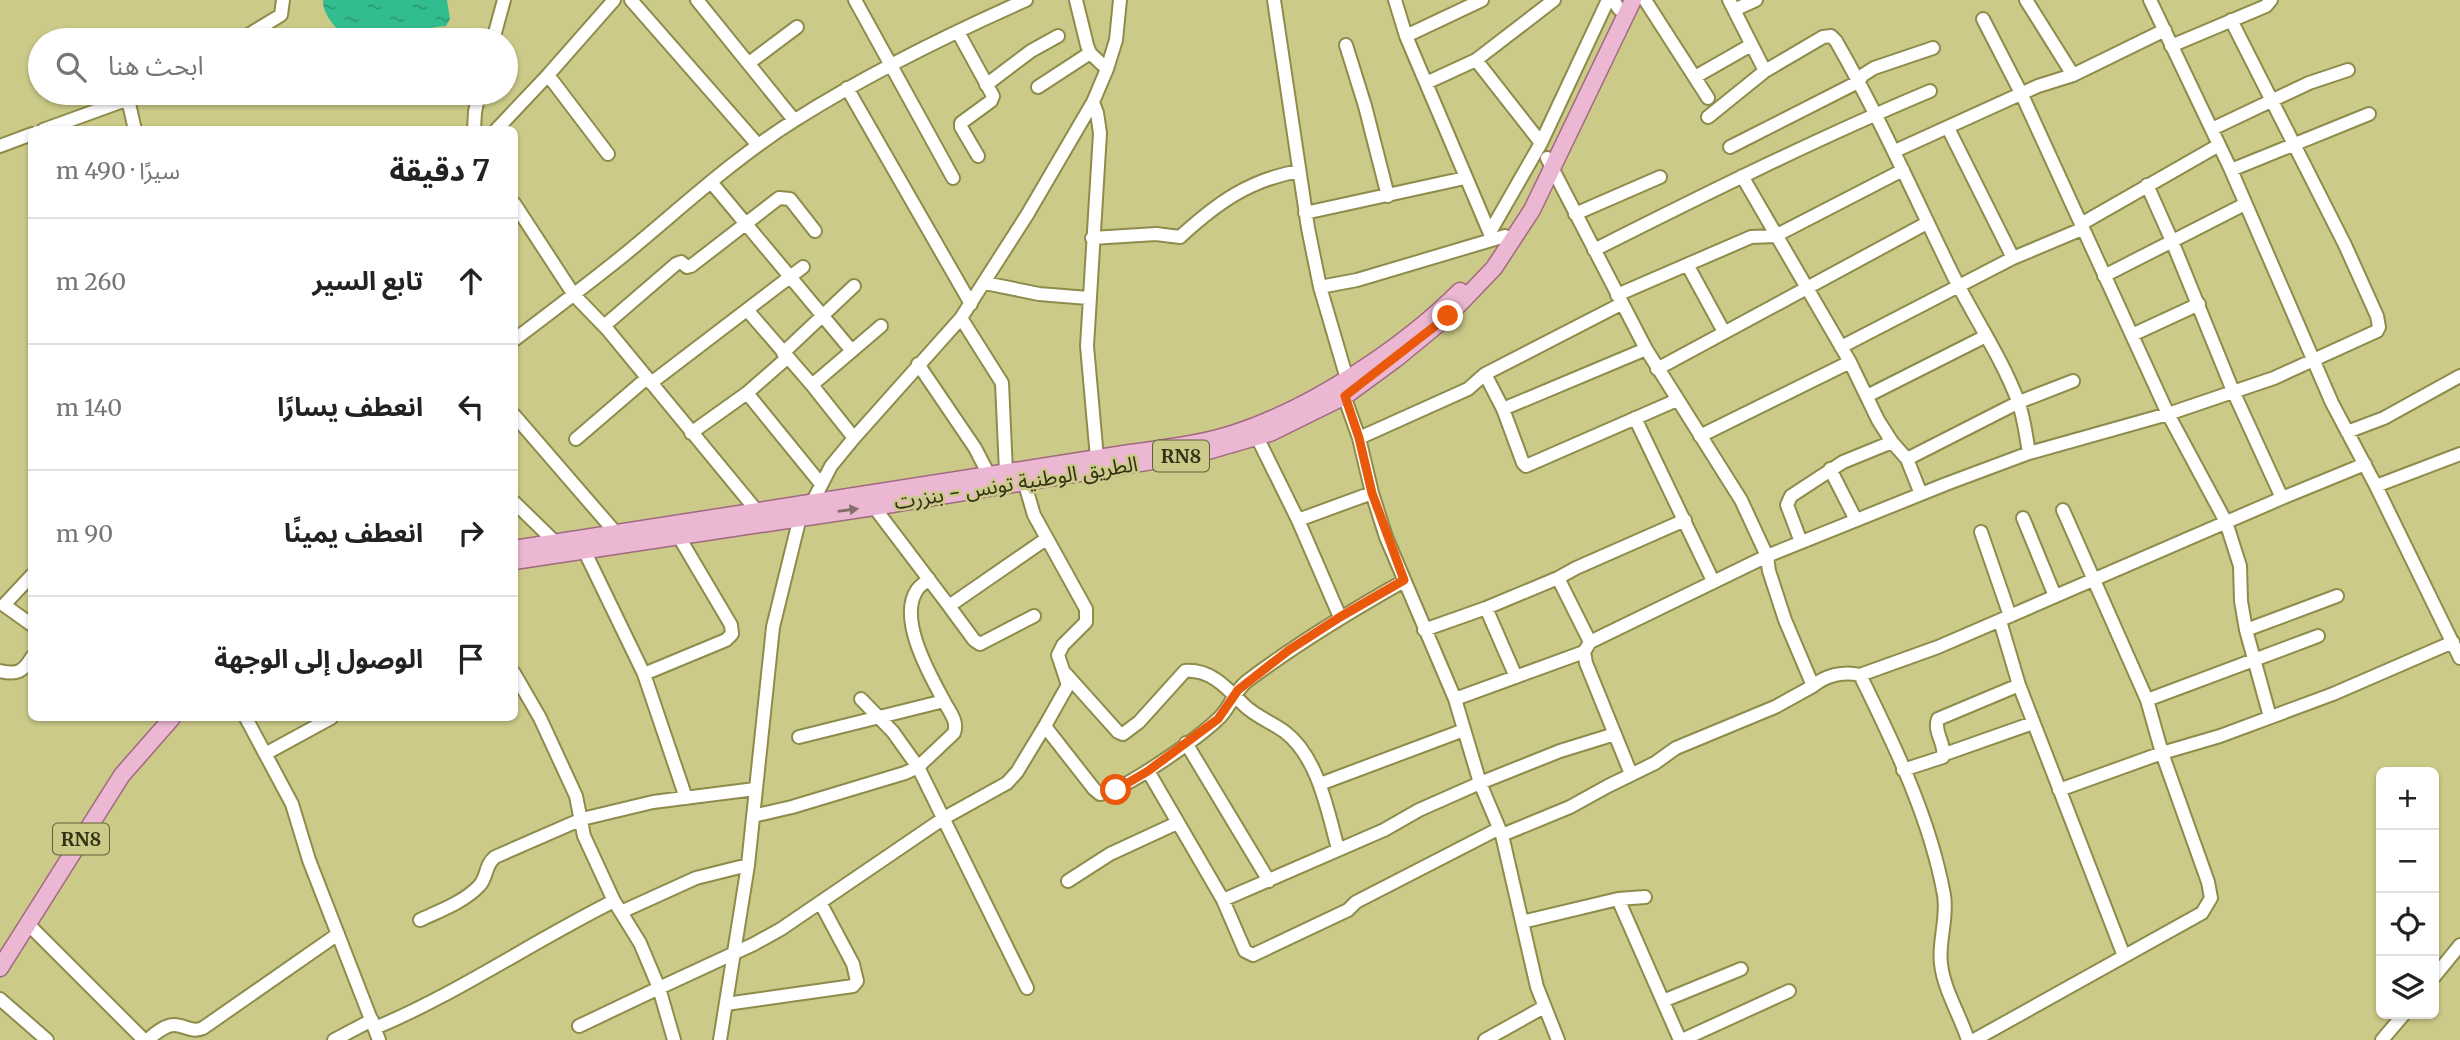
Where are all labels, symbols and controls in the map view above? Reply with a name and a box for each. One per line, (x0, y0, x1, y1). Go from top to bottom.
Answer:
search box (28, 28, 518, 105)
icon: search (52, 48, 90, 86)
text: ابحث هنا (108, 49, 204, 82)
text: 7 دقيقة (389, 151, 490, 189)
text: سيرًا · 490 m (56, 156, 180, 185)
icon: ahead (452, 262, 490, 300)
text: تابع السير (313, 264, 423, 297)
text: 260 m (56, 267, 126, 296)
route end (1432, 300, 1463, 331)
icon: left (452, 388, 490, 426)
text: انعطف يسارًا (277, 390, 423, 423)
text: 140 m (56, 393, 122, 422)
road number: RN8 (1153, 440, 1209, 471)
street label: الطريق الوطنية تونس - بنزرت (892, 450, 1140, 515)
one-way arrow (838, 505, 860, 516)
icon: right (452, 514, 490, 552)
text: انعطف يمينًا (284, 516, 423, 549)
text: 90 m (56, 519, 113, 548)
icon: arrive (452, 640, 490, 678)
text: الوصول إلى الوجهة (214, 642, 423, 675)
map controls (2376, 767, 2439, 1019)
button: + (2376, 767, 2439, 830)
route start (1100, 774, 1131, 805)
road number: RN8 (53, 824, 109, 854)
button: − (2376, 830, 2439, 893)
button: locate (2376, 893, 2439, 956)
button: layers (2376, 956, 2439, 1019)

